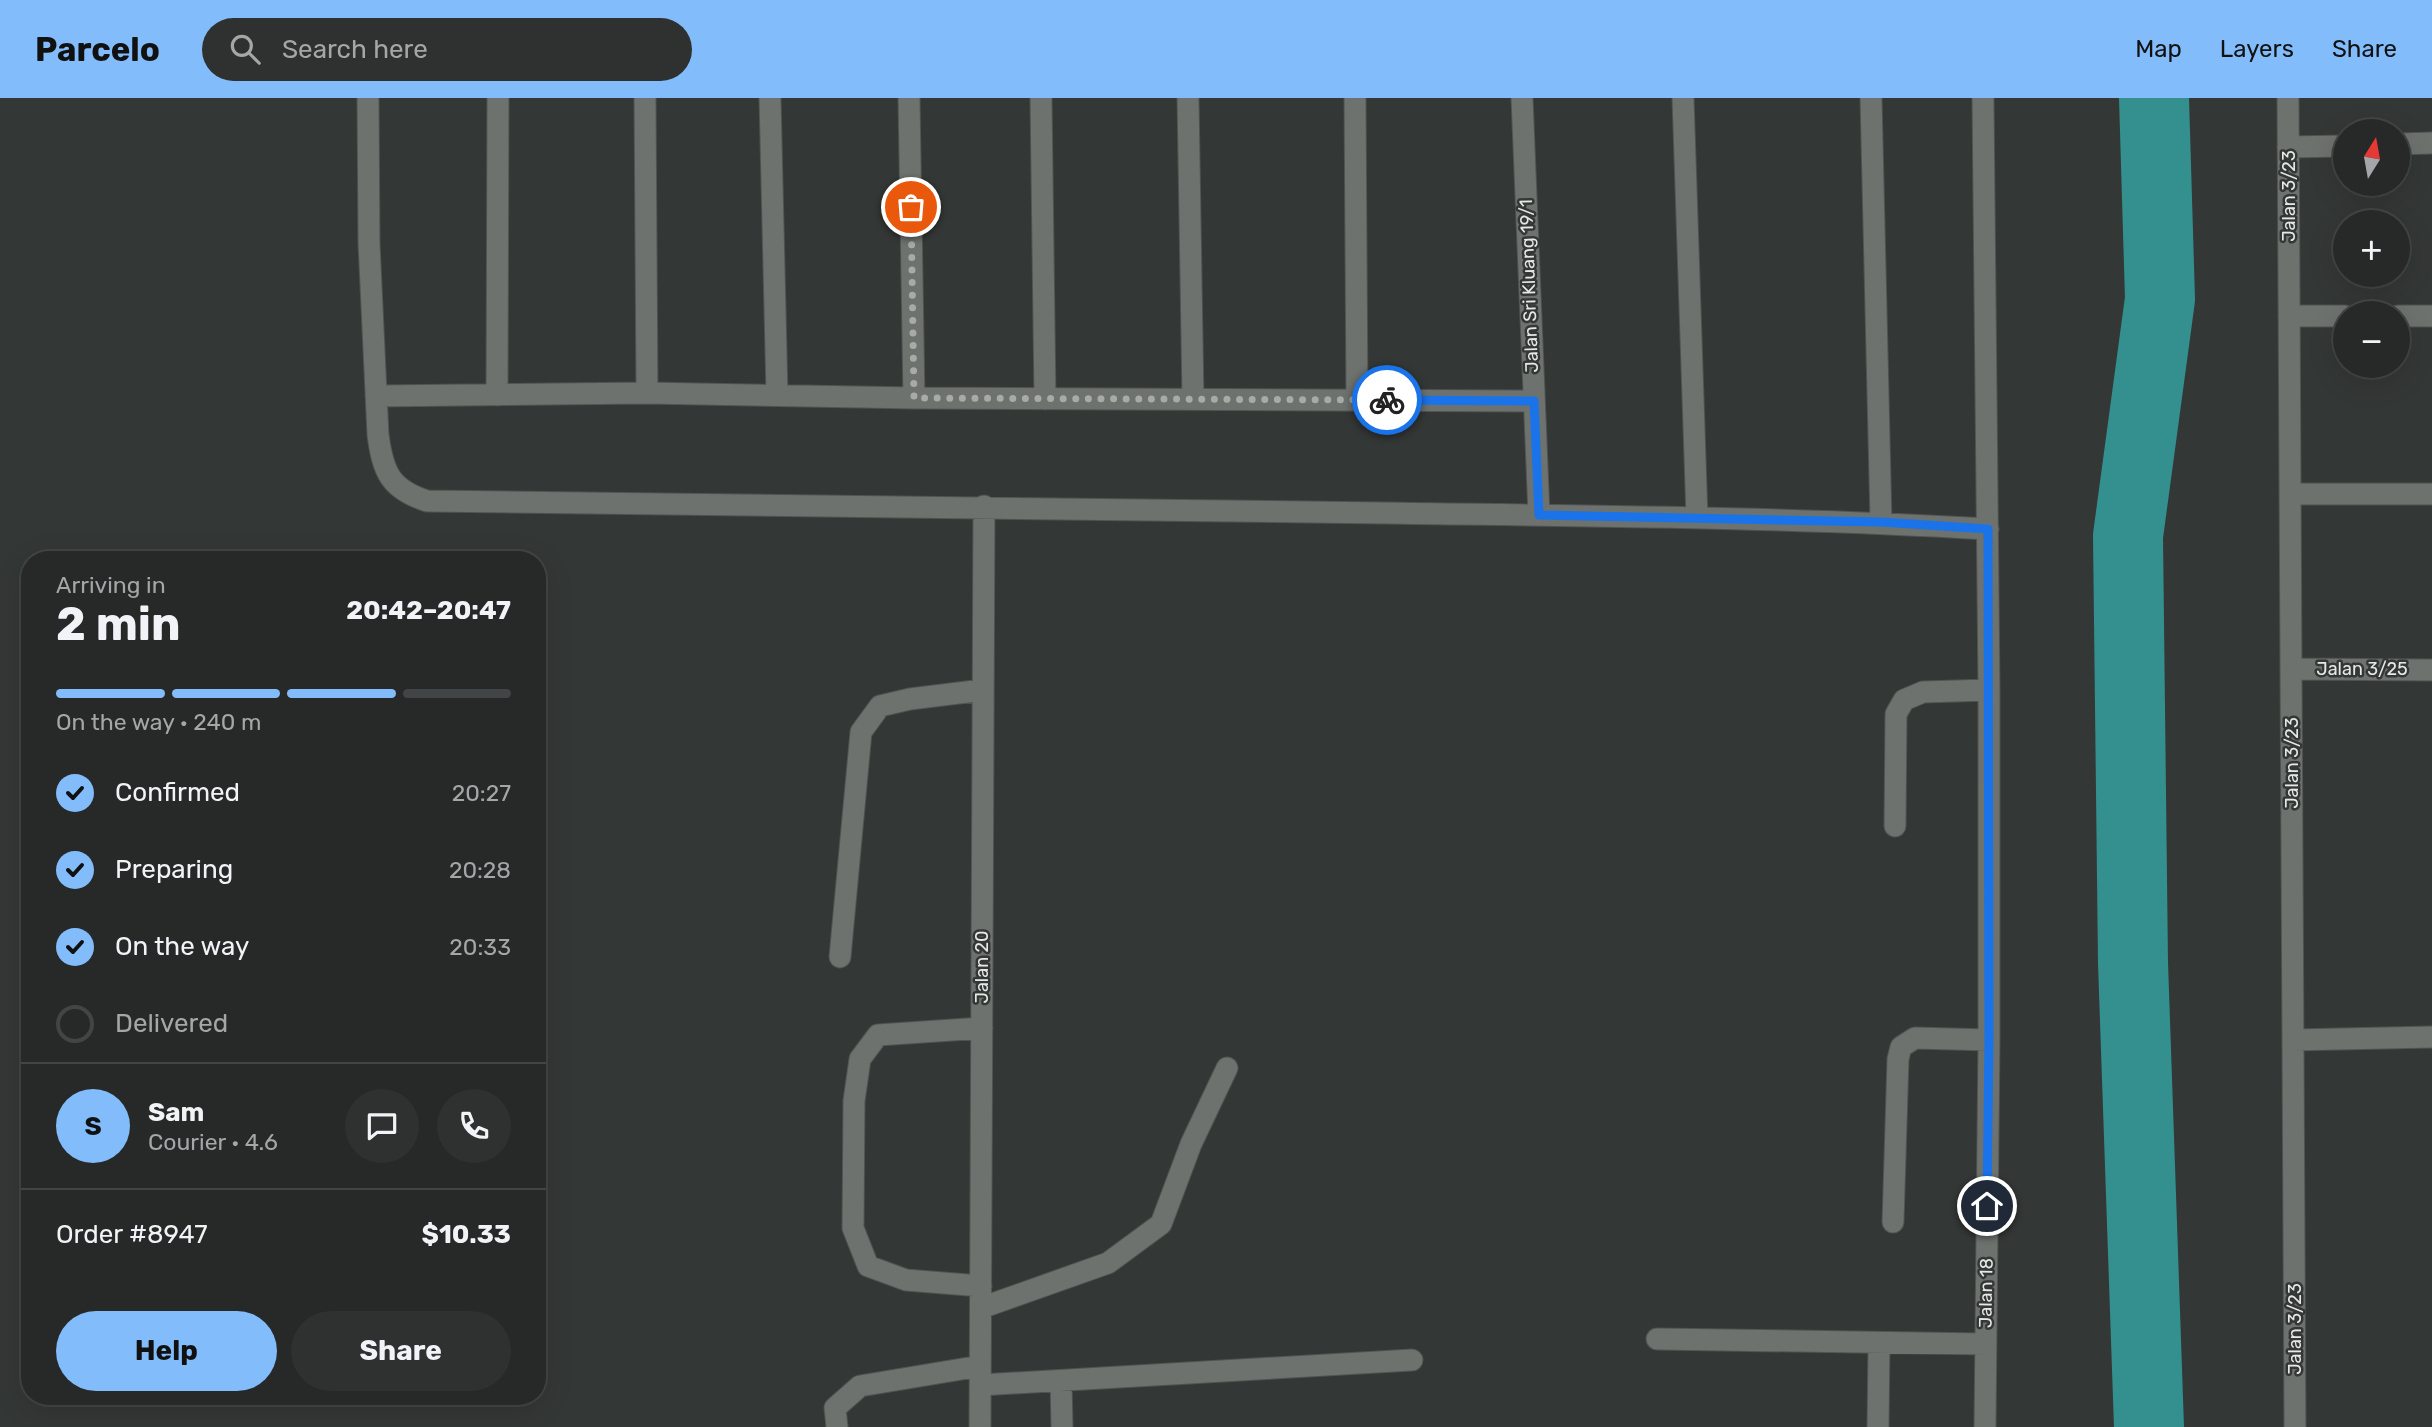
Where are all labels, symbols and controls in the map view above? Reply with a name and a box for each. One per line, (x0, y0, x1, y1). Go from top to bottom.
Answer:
search box (202, 18, 692, 81)
text: Parcelo (35, 30, 160, 69)
icon: search (226, 30, 264, 68)
text: Search here (282, 34, 428, 65)
text: Map (2135, 35, 2182, 63)
text: Layers (2220, 35, 2294, 63)
text: Share (2332, 35, 2397, 63)
north arrow (2333, 119, 2410, 196)
map controls (2333, 119, 2410, 378)
street label: Jalan 3/23 (2278, 150, 2300, 242)
pin (881, 177, 941, 237)
icon: bag (892, 188, 930, 226)
street label: Jalan Sri Kluang 19/1 (1515, 199, 1543, 373)
button: + (2333, 210, 2410, 287)
button: − (2333, 301, 2410, 378)
courier (1352, 365, 1422, 435)
icon: bike (1368, 381, 1406, 419)
text: Arriving in (56, 571, 166, 599)
text: 20:42–20:47 (346, 595, 511, 626)
text: 2 min (56, 597, 181, 652)
street label: Jalan 3/25 (2316, 658, 2408, 680)
text: On the way · 240 m (56, 708, 261, 736)
street label: Jalan 3/23 (2281, 717, 2303, 809)
icon: check (56, 774, 94, 812)
text: Confirmed (115, 777, 240, 808)
text: 20:27 (452, 779, 511, 807)
icon: check (56, 851, 94, 889)
text: Preparing (115, 854, 233, 885)
text: 20:28 (449, 856, 511, 884)
icon: check (56, 928, 94, 966)
text: On the way (115, 931, 249, 962)
street label: Jalan 20 (971, 931, 993, 1003)
text: 20:33 (449, 933, 511, 961)
text: Delivered (115, 1008, 228, 1039)
button: chat (345, 1089, 419, 1163)
button: phone (437, 1089, 511, 1163)
text: Sam (148, 1097, 204, 1128)
text: S (84, 1111, 102, 1142)
text: Courier · 4.6 (148, 1128, 278, 1156)
pin (1957, 1176, 2017, 1236)
icon: home (1968, 1187, 2006, 1225)
text: Order #8947 (56, 1219, 208, 1250)
text: $10.33 (422, 1219, 511, 1250)
street label: Jalan 18 (1974, 1258, 1998, 1328)
street label: Jalan 3/23 (2284, 1283, 2306, 1375)
button: Help (56, 1311, 277, 1391)
button: Share (291, 1311, 511, 1391)

